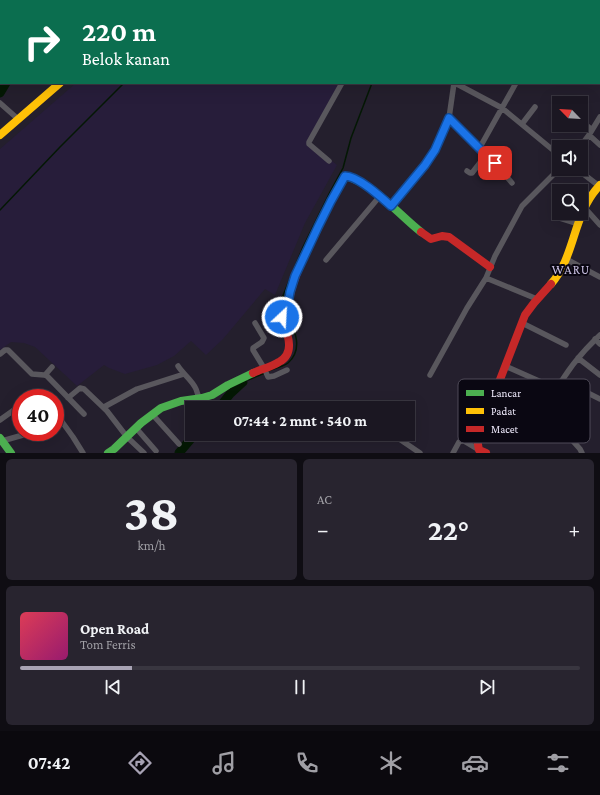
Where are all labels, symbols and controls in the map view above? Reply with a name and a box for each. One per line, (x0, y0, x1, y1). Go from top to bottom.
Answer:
icon: right (16, 16, 68, 68)
text: 220 m (82, 16, 156, 47)
text: Belok kanan (82, 49, 170, 69)
north arrow (552, 96, 588, 132)
map controls (552, 96, 588, 220)
button: sound (552, 140, 588, 176)
pin (478, 146, 512, 180)
icon: arrive (484, 152, 506, 174)
button: search (552, 184, 588, 220)
district label: WARU (552, 262, 590, 277)
position arrow (261, 296, 303, 338)
legend (458, 379, 590, 443)
text: Lancar (491, 387, 521, 399)
speed limit sign: 40 (12, 389, 64, 441)
text: Padat (491, 405, 516, 417)
text: 07:44 · 2 mnt · 540 m (233, 413, 367, 429)
text: Macet (491, 423, 519, 435)
text: 38 (124, 483, 179, 541)
text: AC (317, 492, 332, 507)
text: 22° (428, 513, 469, 546)
text: − (317, 517, 329, 542)
text: + (568, 517, 580, 542)
text: km/h (137, 538, 166, 553)
text: Open Road (80, 621, 149, 637)
text: Tom Ferris (80, 637, 135, 652)
icon: previous (102, 676, 124, 698)
icon: pause (289, 676, 311, 698)
icon: next (476, 676, 498, 698)
icon: directions (126, 749, 154, 777)
icon: music (210, 749, 238, 777)
icon: phone (293, 749, 321, 777)
icon: climate (377, 749, 405, 777)
icon: car (461, 749, 489, 777)
icon: filters (544, 749, 572, 777)
text: 07:42 (28, 753, 70, 773)

